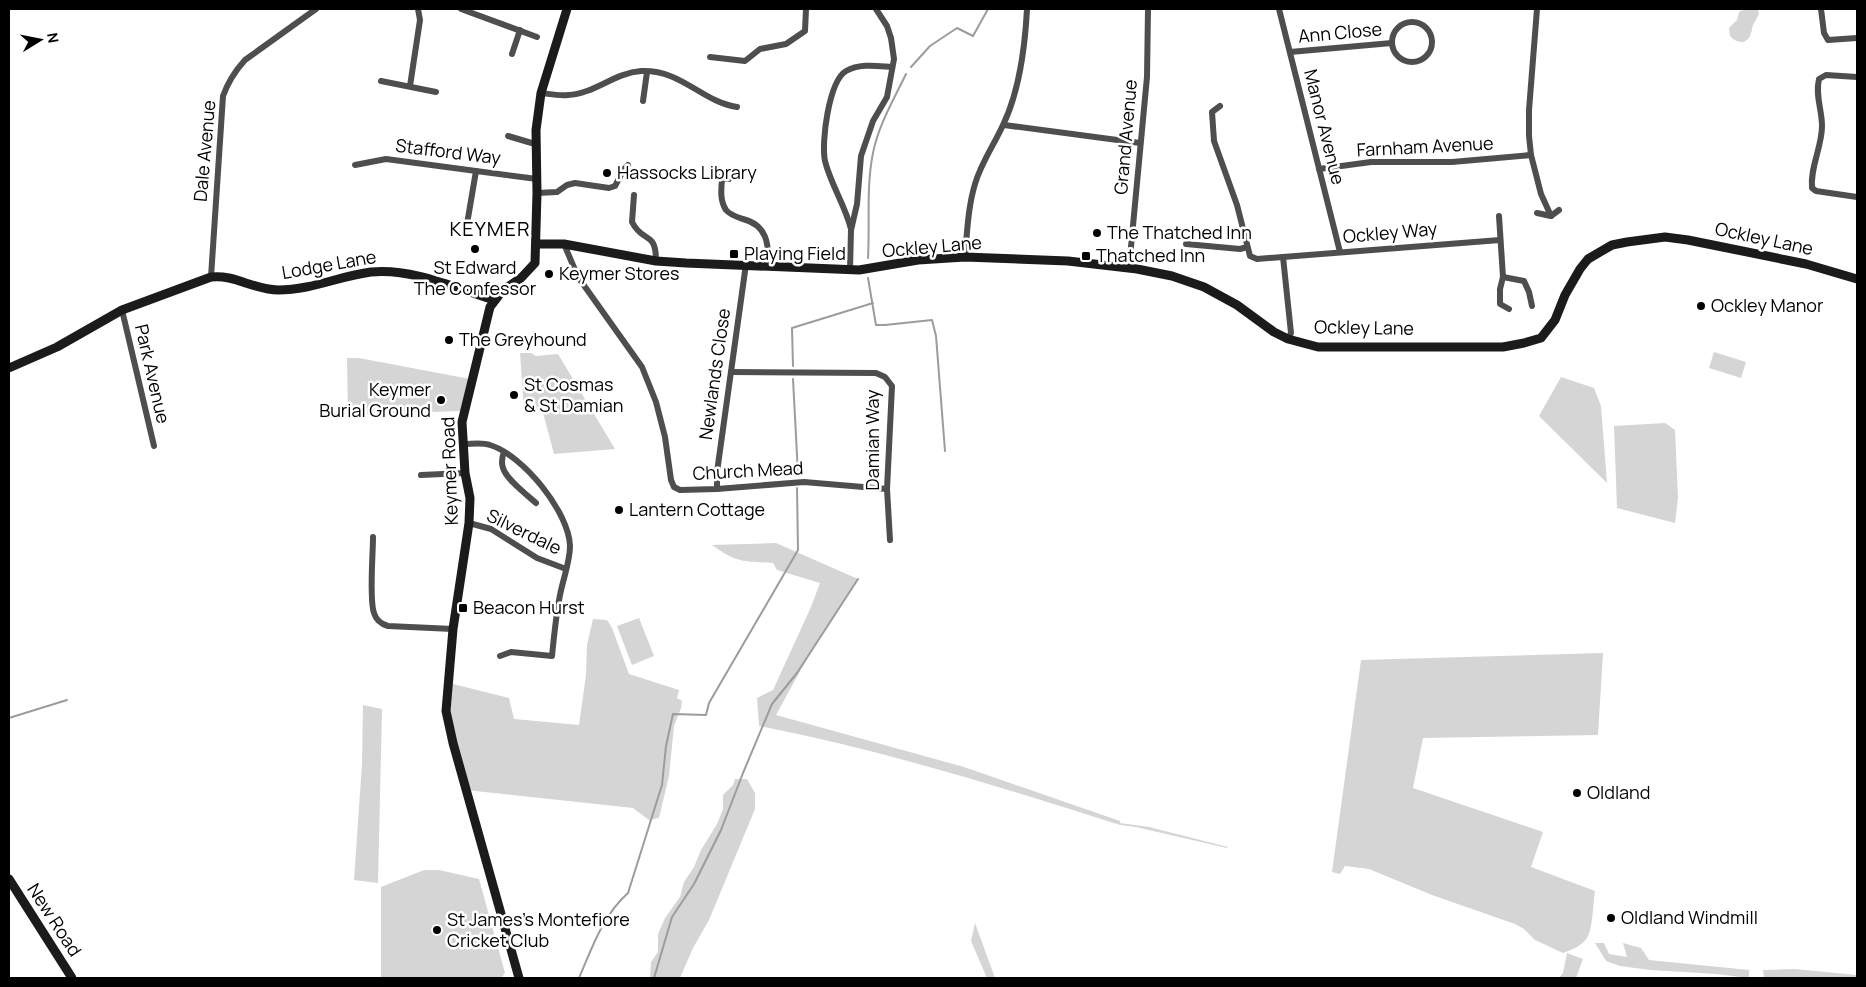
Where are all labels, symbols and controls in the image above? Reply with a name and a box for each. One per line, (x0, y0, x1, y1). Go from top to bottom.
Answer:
north arrow (15, 15, 65, 65)
street label: Ann Close (1297, 16, 1383, 48)
text: N (43, 31, 64, 44)
street label: Manor Avenue (1299, 67, 1351, 187)
street label: Grand Avenue (1108, 78, 1142, 195)
street label: Dale Avenue (188, 99, 220, 203)
street label: Farnham Avenue (1356, 130, 1494, 162)
street label: Stafford Way (394, 133, 503, 169)
place label: Hassocks Library (617, 160, 757, 184)
marker: Hassocks Library (601, 167, 613, 179)
district label: KEYMER (449, 215, 531, 242)
street label: Ockley Way (1342, 216, 1439, 248)
street label: Ockley Lane (1713, 216, 1816, 260)
place label: The Thatched Inn (1107, 220, 1252, 244)
marker: The Thatched Inn (1091, 227, 1103, 239)
street label: Ockley Lane (881, 230, 983, 262)
place label: Playing Field (744, 241, 846, 265)
marker: St Edward The Confessor (469, 243, 481, 255)
place label: Thatched Inn (1096, 243, 1205, 267)
street label: Lodge Lane (280, 244, 378, 284)
marker: Playing Field (728, 248, 740, 260)
marker: Thatched Inn (1080, 250, 1092, 262)
place label: St Edward The Confessor (414, 255, 537, 300)
place label: Keymer Stores (559, 261, 680, 285)
marker: Keymer Stores (543, 268, 555, 280)
place label: Ockley Manor (1711, 293, 1824, 317)
marker: Ockley Manor (1695, 300, 1707, 312)
street label: Newlands Close (693, 307, 735, 441)
street label: Ockley Lane (1314, 314, 1414, 340)
street label: Park Avenue (130, 322, 176, 426)
place label: The Greyhound (459, 327, 587, 351)
marker: The Greyhound (443, 334, 455, 346)
place label: St Cosmas & St Damian (524, 372, 623, 417)
place label: Keymer Burial Ground (319, 377, 432, 422)
marker: St Cosmas & St Damian (508, 389, 520, 401)
street label: Damian Way (860, 389, 884, 490)
marker: Keymer Burial Ground (435, 394, 447, 406)
street label: Keymer Road (435, 417, 463, 526)
street label: Church Mead (692, 455, 804, 485)
place label: Lantern Cottage (629, 497, 765, 521)
street label: Silverdale (483, 503, 566, 560)
marker: Lantern Cottage (613, 504, 625, 516)
place label: Beacon Hurst (473, 595, 585, 619)
marker: Beacon Hurst (457, 602, 469, 614)
place label: Oldland (1587, 780, 1650, 804)
marker: Oldland (1571, 787, 1583, 799)
street label: New Road (22, 878, 87, 961)
place label: Oldland Windmill (1621, 905, 1758, 929)
place label: St James's Montefiore Cricket Club (447, 907, 630, 952)
marker: Oldland Windmill (1605, 912, 1617, 924)
marker: St James's Montefiore Cricket Club (431, 924, 443, 936)

